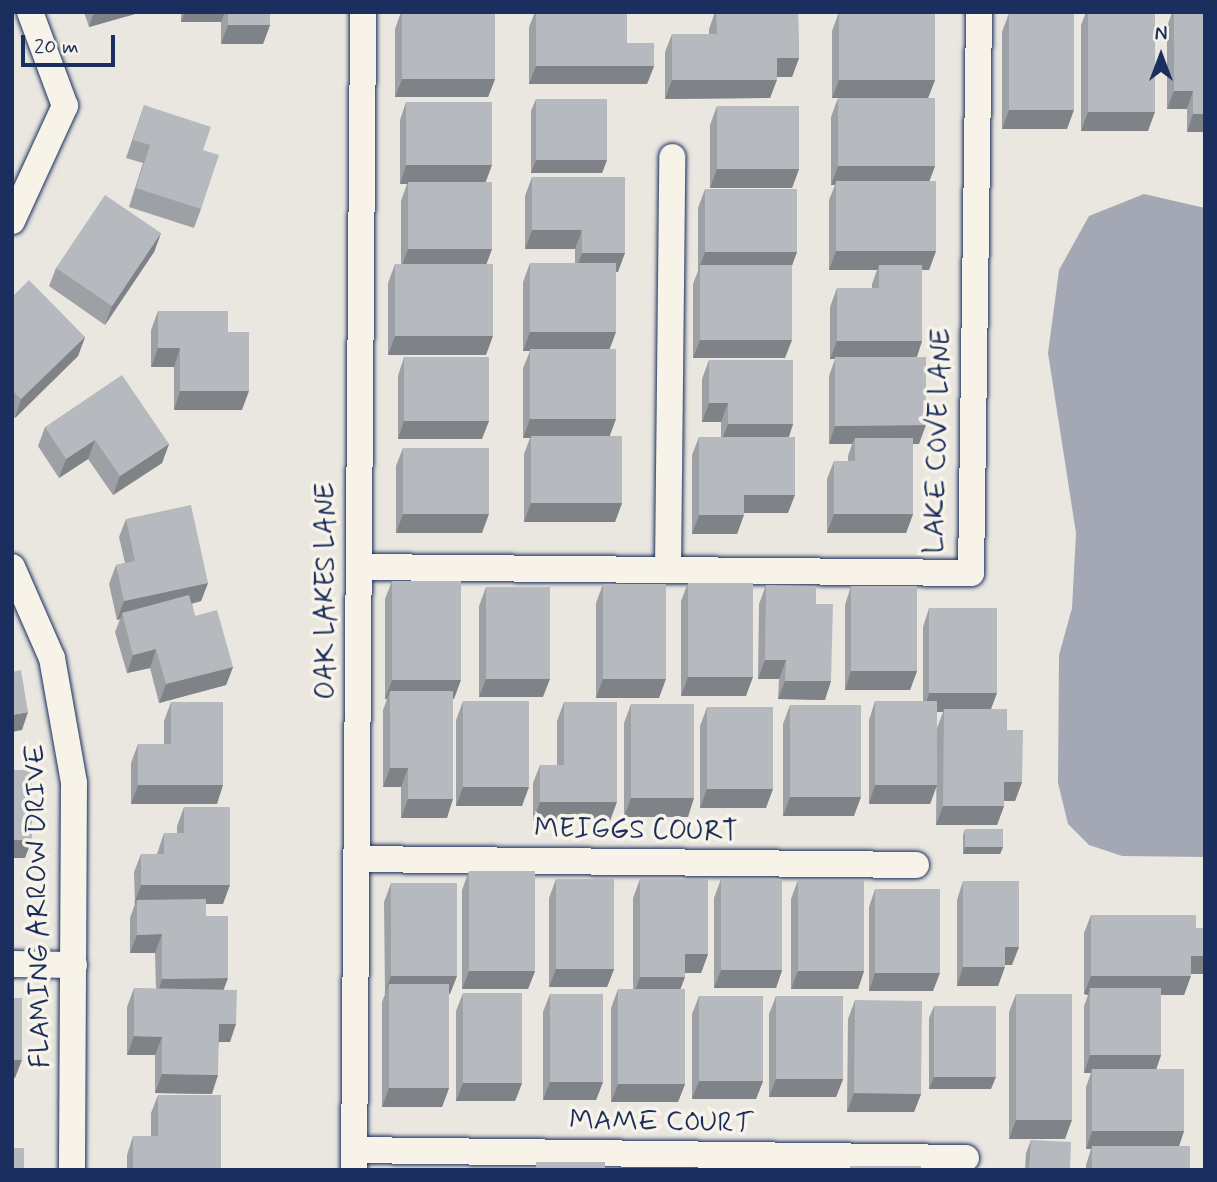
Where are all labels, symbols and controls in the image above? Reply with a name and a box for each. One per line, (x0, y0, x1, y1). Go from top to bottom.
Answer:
scale bar (24, 21, 119, 65)
north arrow (1126, 21, 1196, 91)
text: N (1155, 22, 1167, 47)
text: 20 m (34, 33, 79, 61)
street label: LAKE COVE LANE (918, 321, 960, 561)
street label: OAK LAKES LANE (310, 474, 344, 708)
street label: FLAMING ARROW DRIVE (19, 745, 59, 1067)
street label: MEIGGS COURT (532, 812, 740, 850)
street label: MAME COURT (568, 1105, 754, 1141)

